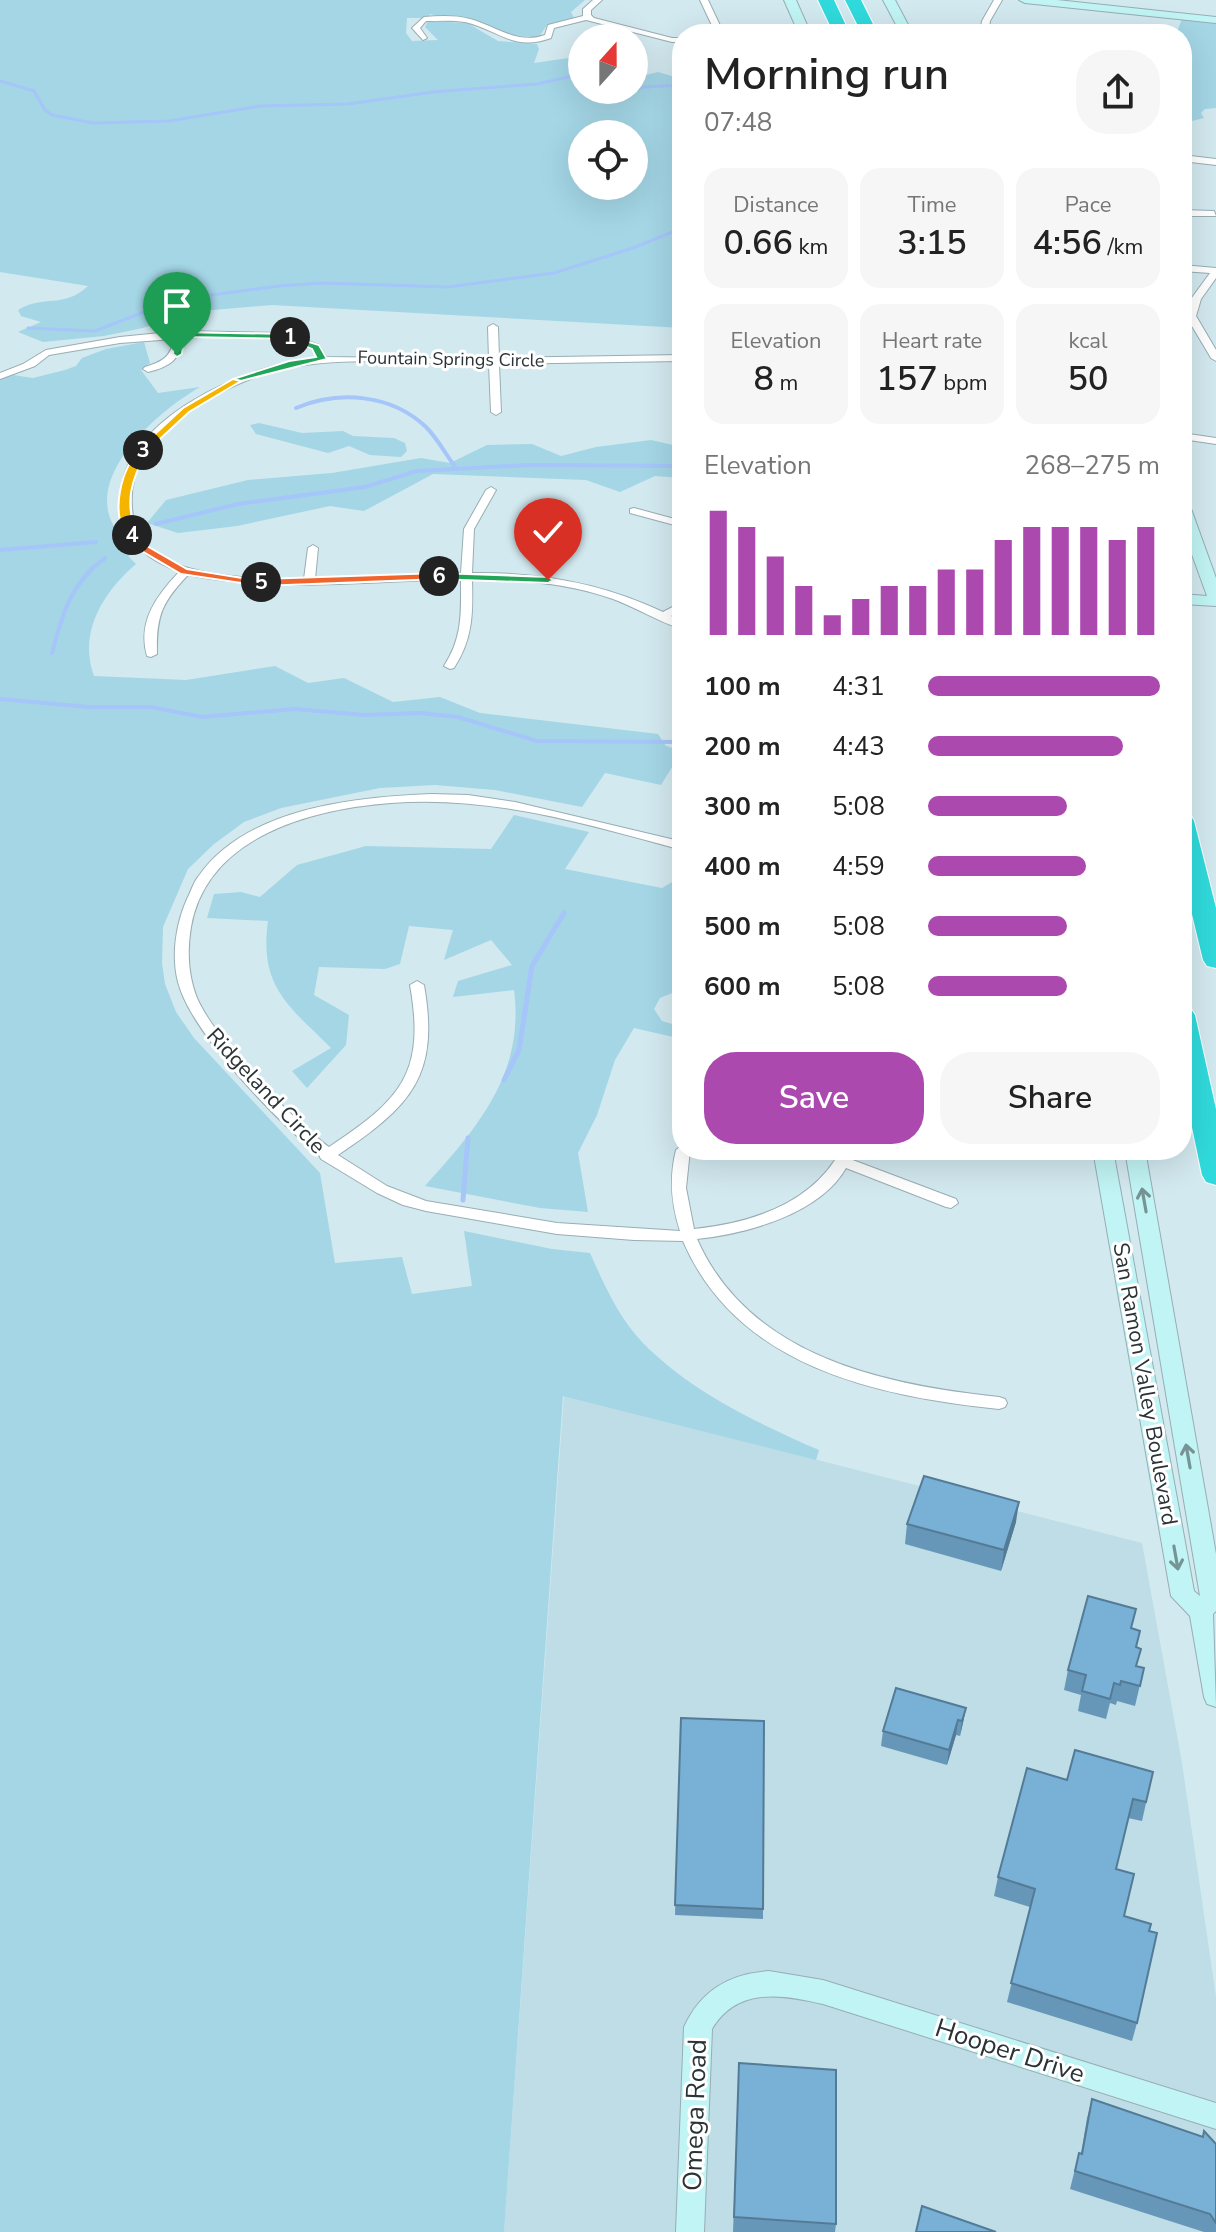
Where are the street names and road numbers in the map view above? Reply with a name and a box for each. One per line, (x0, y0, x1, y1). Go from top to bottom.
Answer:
street label: Fountain Springs Circle (357, 345, 545, 373)
street label: Ridgeland Circle (200, 1021, 332, 1161)
street label: San Ramon Valley Boulevard (1105, 1240, 1185, 1528)
street label: Hooper Drive (931, 2010, 1089, 2092)
street label: Omega Road (675, 2038, 715, 2192)

